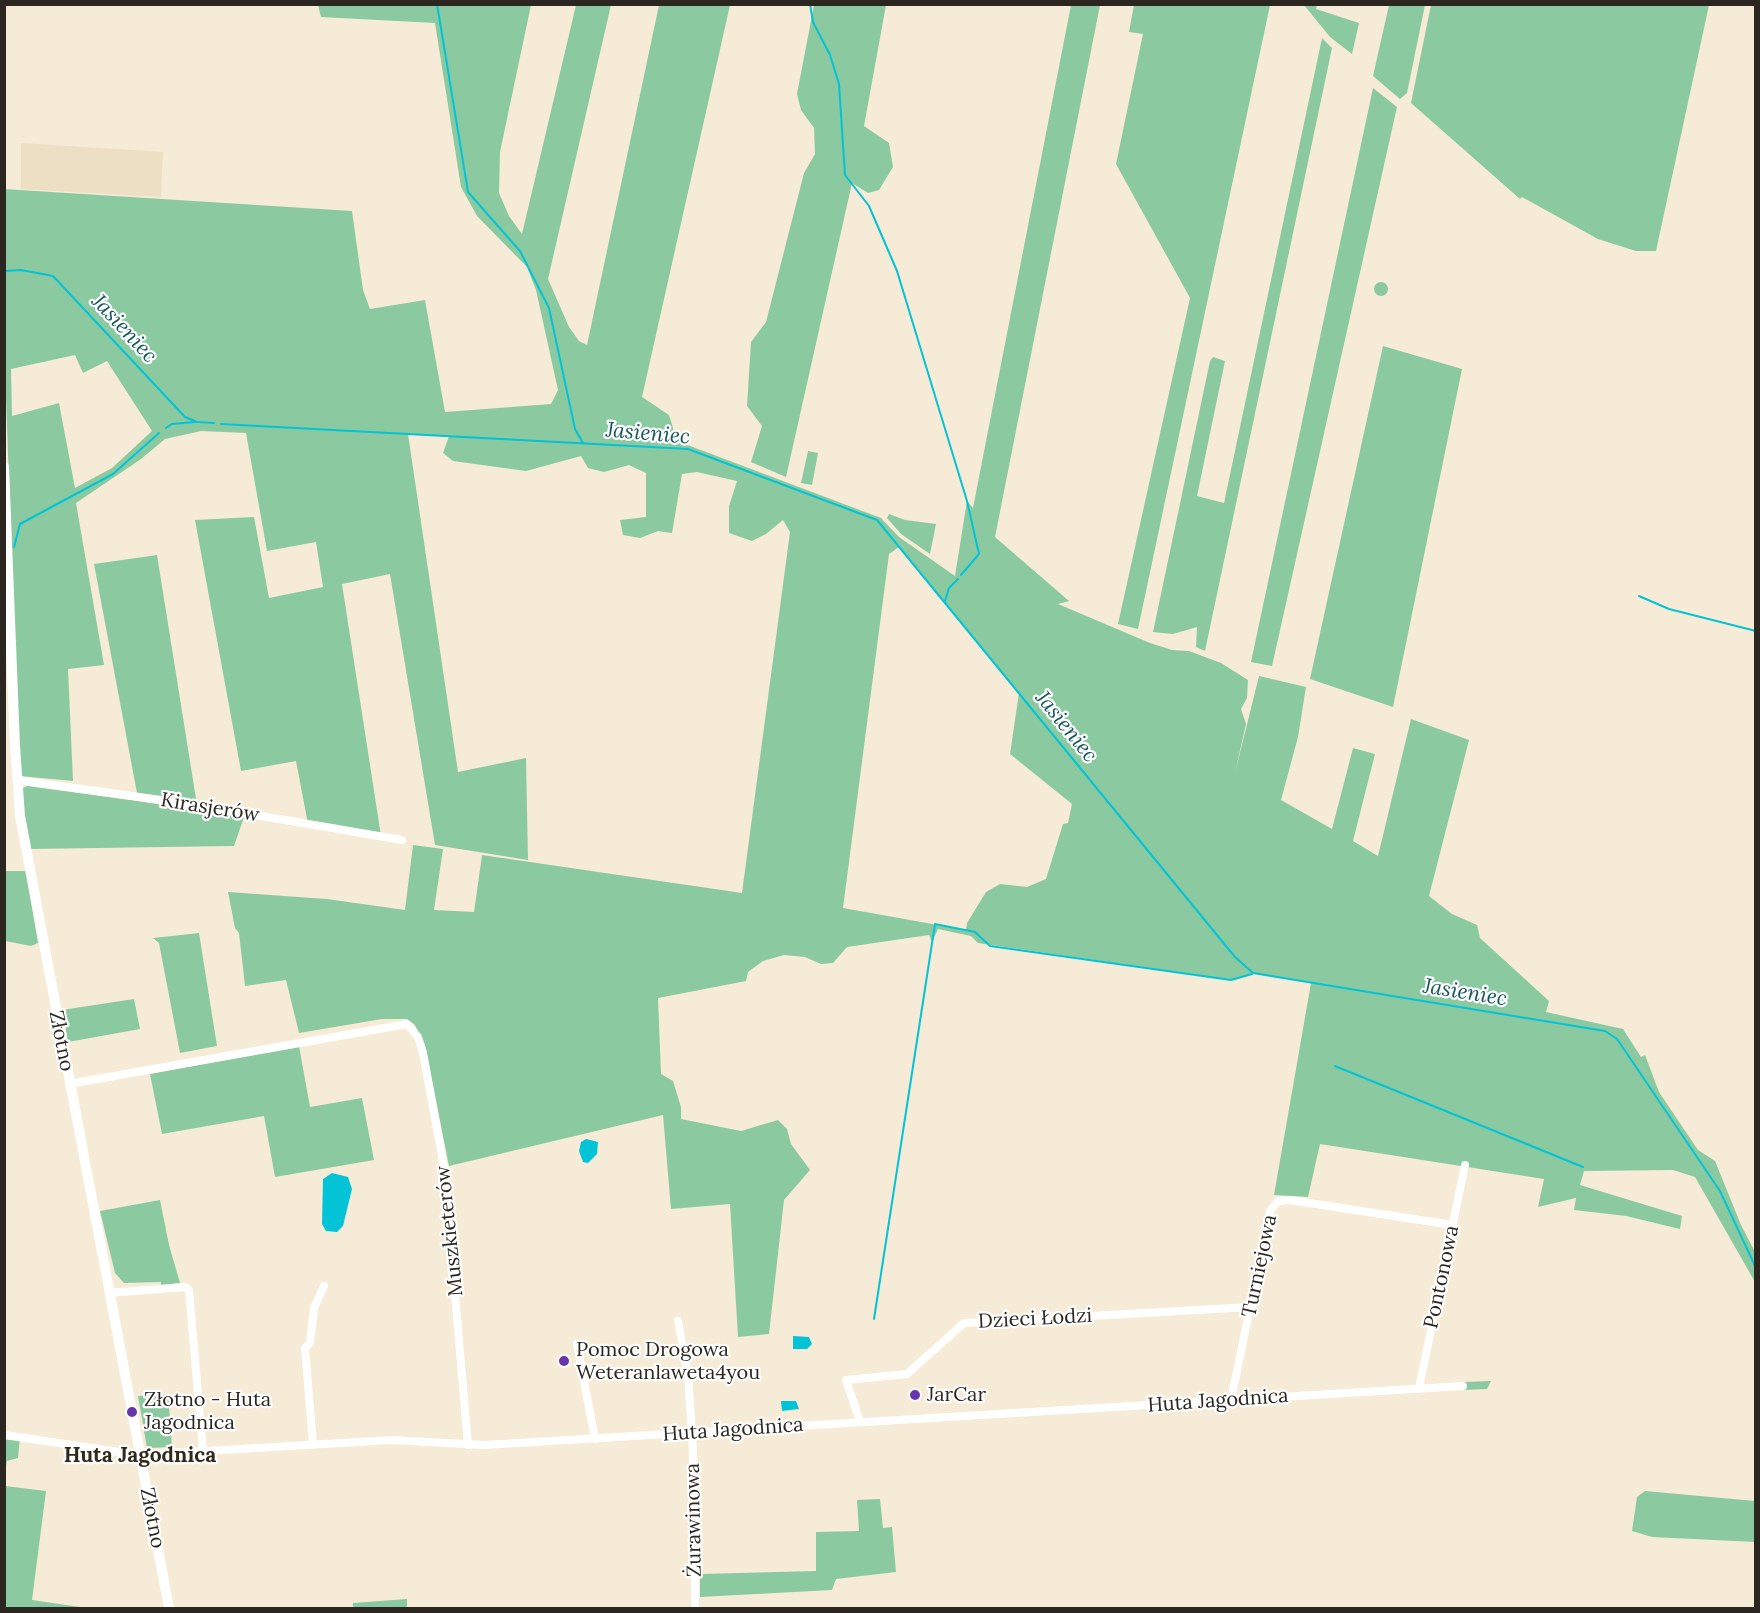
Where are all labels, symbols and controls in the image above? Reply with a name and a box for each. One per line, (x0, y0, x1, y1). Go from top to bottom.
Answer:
water label: Jasieniec (86, 290, 162, 368)
water label: Jasieniec (605, 418, 691, 450)
water label: Jasieniec (1030, 686, 1102, 768)
street label: Kirasjerów (159, 788, 261, 828)
water label: Jasieniec (1421, 974, 1509, 1012)
street label: Złotno (43, 1009, 79, 1073)
street label: Muszkieterów (431, 1164, 469, 1298)
street label: Turniejowa (1237, 1212, 1283, 1320)
street label: Pontonowa (1419, 1223, 1465, 1331)
street label: Dzieci Łodzi (977, 1304, 1093, 1334)
place label: Pomoc Drogowa Weteranlaweta4you (576, 1338, 760, 1385)
marker: Pomoc Drogowa Weteranlaweta4you (557, 1354, 571, 1368)
place label: JarCar (927, 1383, 986, 1407)
street label: Huta Jagodnica (1147, 1384, 1289, 1418)
place label: Złotno - Huta Jagodnica (144, 1388, 271, 1435)
marker: JarCar (908, 1388, 922, 1402)
marker: Złotno - Huta Jagodnica (125, 1405, 139, 1419)
street label: Huta Jagodnica (662, 1413, 804, 1447)
district label: Huta Jagodnica (64, 1443, 216, 1469)
street label: Żurawinowa (681, 1463, 707, 1577)
street label: Złotno (134, 1486, 170, 1550)

